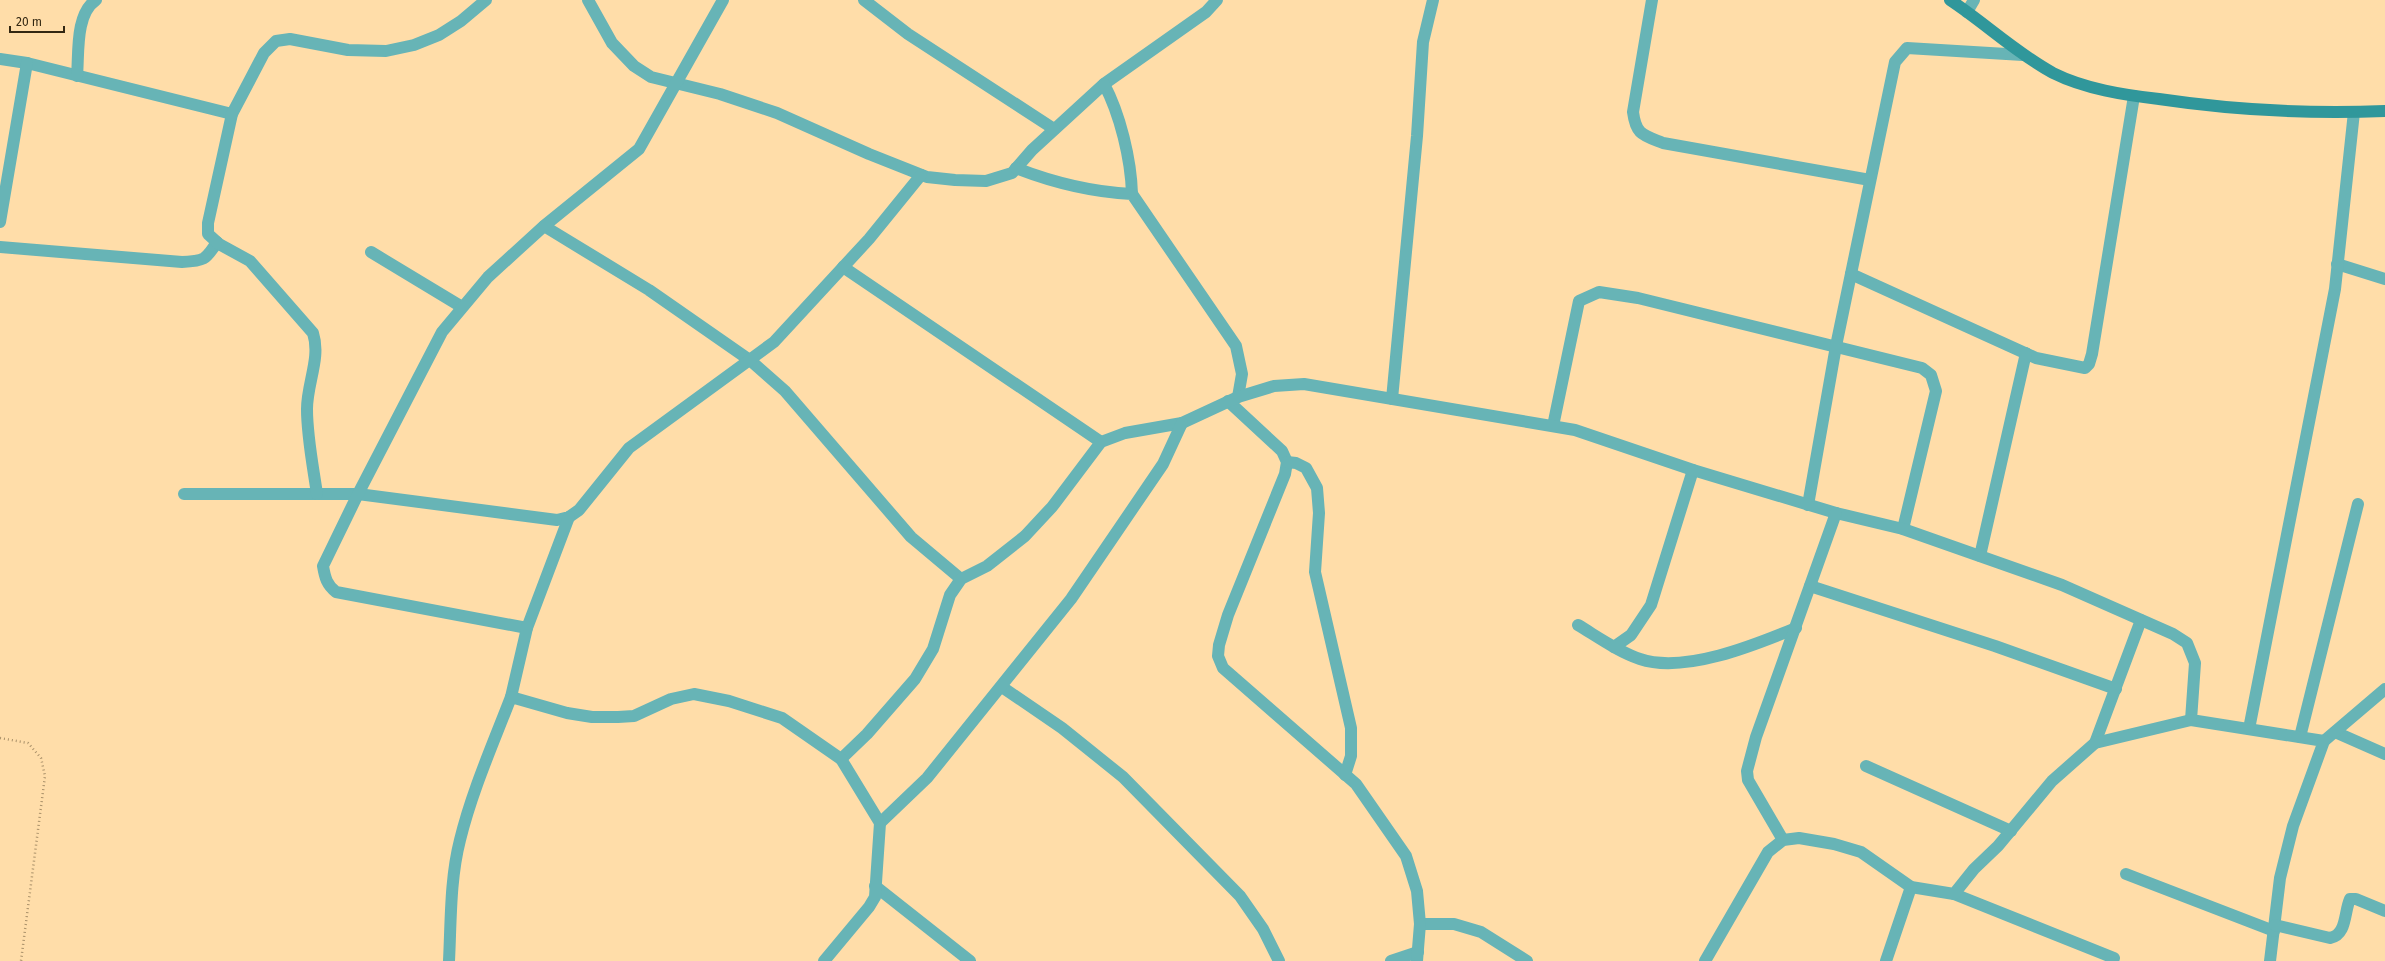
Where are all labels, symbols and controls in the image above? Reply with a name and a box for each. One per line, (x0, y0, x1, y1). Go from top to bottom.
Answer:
scale bar (10, 8, 64, 34)
text: 20 m (16, 15, 42, 29)

